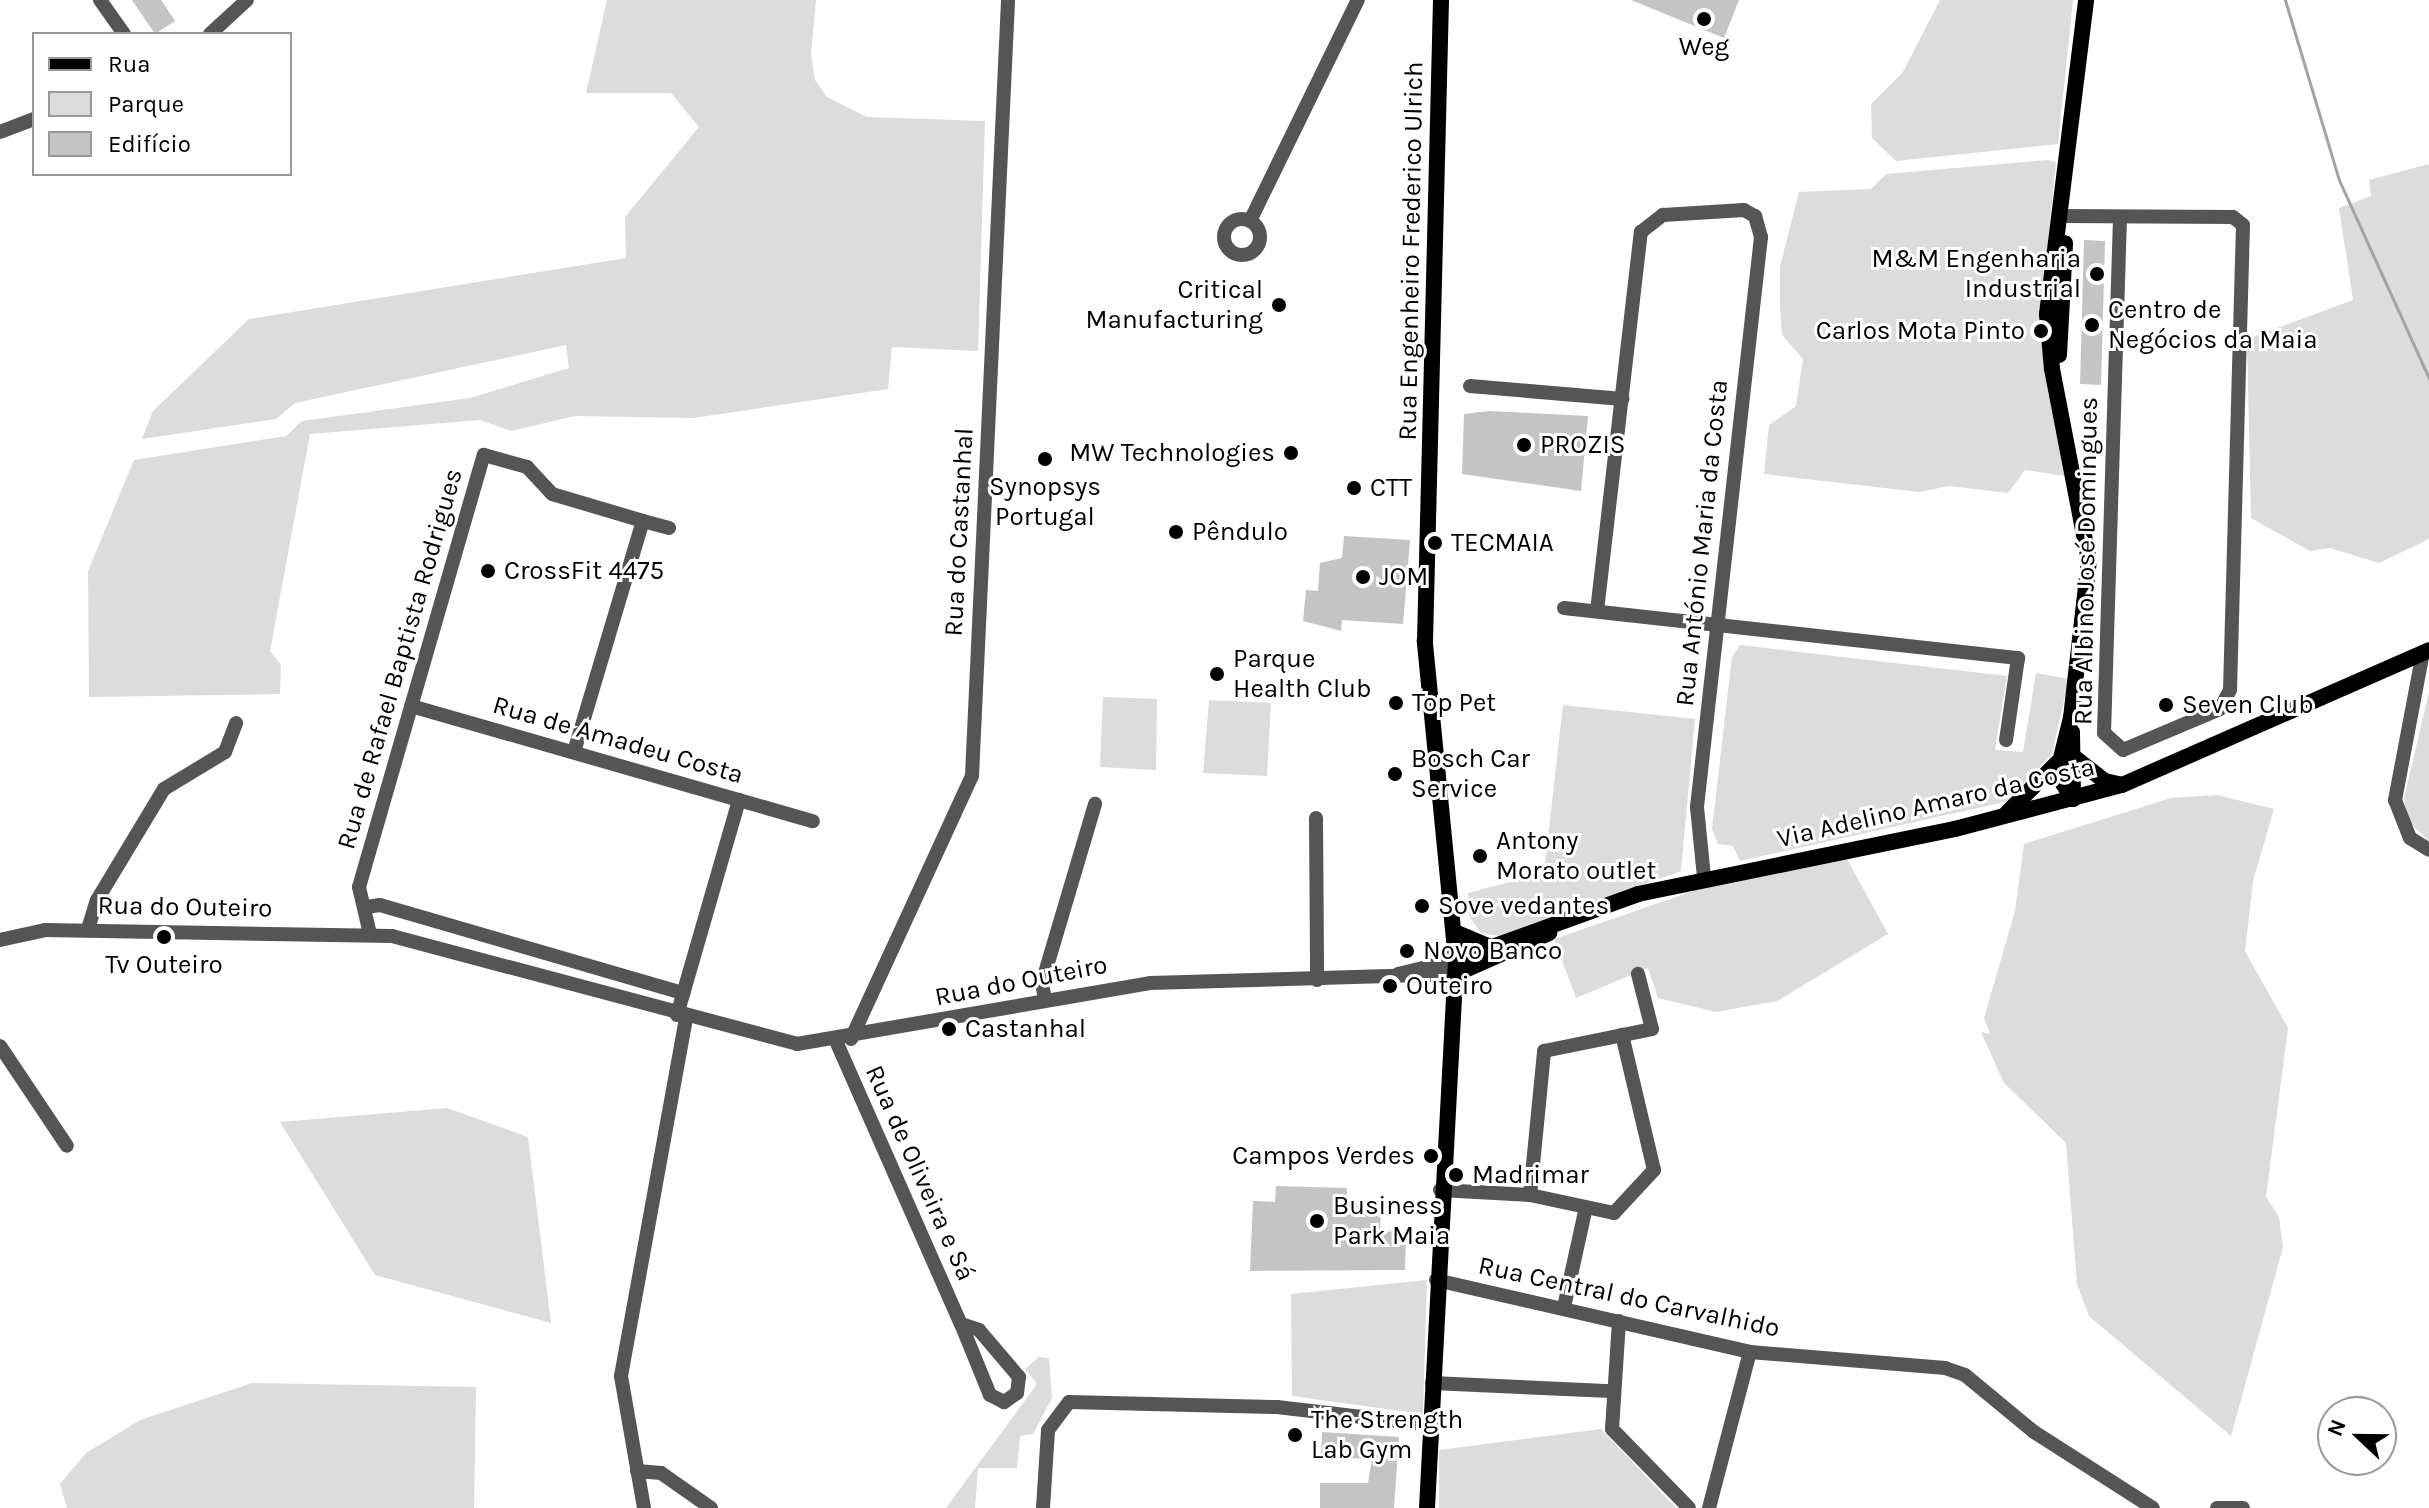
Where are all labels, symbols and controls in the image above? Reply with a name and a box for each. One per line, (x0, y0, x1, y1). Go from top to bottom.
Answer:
marker: Weg (1695, 10, 1713, 28)
place label: Weg (1679, 31, 1729, 63)
legend (32, 32, 292, 176)
text: Rua (108, 50, 150, 78)
street label: Rua Engenheiro Frederico Ulrich (1392, 61, 1430, 441)
text: Parque (108, 90, 184, 118)
text: Edifício (108, 130, 191, 158)
place label: M&M Engenharia Industrial (1872, 243, 2081, 304)
marker: M&M Engenharia Industrial (2088, 265, 2106, 283)
place label: Critical Manufacturing (1086, 274, 1263, 336)
place label: Centro de Negócios da Maia (2108, 294, 2318, 356)
marker: Critical Manufacturing (1270, 296, 1288, 314)
place label: Carlos Mota Pinto (1816, 315, 2025, 347)
marker: Centro de Negócios da Maia (2083, 316, 2101, 334)
marker: Carlos Mota Pinto (2032, 322, 2050, 340)
street label: Rua António Maria da Costa (1669, 378, 1735, 708)
street label: Rua Albino José Domingues (2068, 397, 2104, 725)
street label: Rua do Castanhal (938, 427, 980, 637)
place label: PROZIS (1540, 429, 1625, 461)
marker: PROZIS (1515, 436, 1533, 454)
place label: MW Technologies (1069, 437, 1275, 469)
marker: MW Technologies (1282, 444, 1300, 462)
marker: Synopsys Portugal (1036, 450, 1054, 468)
street label: Rua de Rafael Baptista Rodrigues (331, 465, 469, 853)
place label: Synopsys Portugal (989, 471, 1101, 532)
place label: CTT (1370, 472, 1412, 504)
marker: CTT (1345, 479, 1363, 497)
place label: Pêndulo (1192, 516, 1288, 548)
marker: Pêndulo (1167, 523, 1185, 541)
place label: TECMAIA (1451, 527, 1554, 559)
marker: TECMAIA (1426, 534, 1444, 552)
place label: CrossFit 4475 (504, 555, 664, 587)
place label: JOM (1379, 561, 1428, 593)
marker: CrossFit 4475 (479, 562, 497, 580)
marker: JOM (1354, 568, 1372, 586)
place label: Parque Health Club (1233, 643, 1371, 704)
marker: Parque Health Club (1208, 665, 1226, 683)
place label: Top Pet (1412, 687, 1496, 719)
street label: Rua de Amadeu Costa (489, 689, 747, 791)
place label: Seven Club (2182, 689, 2314, 721)
marker: Top Pet (1387, 694, 1405, 712)
marker: Seven Club (2157, 696, 2175, 714)
place label: Bosch Car Service (1411, 743, 1530, 804)
street label: Via Adelino Amaro da Costa (1774, 751, 2098, 855)
marker: Bosch Car Service (1386, 765, 1404, 783)
place label: Antony Morato outlet (1496, 825, 1656, 886)
marker: Antony Morato outlet (1471, 847, 1489, 865)
street label: Rua do Outeiro (97, 890, 273, 924)
place label: Sove vedantes (1438, 890, 1609, 922)
marker: Sove vedantes (1413, 897, 1431, 915)
marker: Tv Outeiro (155, 928, 173, 946)
place label: Novo Banco (1423, 935, 1562, 967)
marker: Novo Banco (1398, 942, 1416, 960)
place label: Tv Outeiro (105, 949, 223, 981)
street label: Rua do Outeiro (932, 949, 1110, 1013)
place label: Outeiro (1406, 970, 1493, 1002)
marker: Outeiro (1381, 977, 1399, 995)
place label: Castanhal (965, 1013, 1086, 1045)
marker: Castanhal (940, 1020, 958, 1038)
street label: Rua de Oliveira e Sá (858, 1060, 982, 1286)
place label: Campos Verdes (1232, 1140, 1415, 1172)
marker: Campos Verdes (1422, 1147, 1440, 1165)
place label: Madrimar (1472, 1159, 1589, 1191)
marker: Madrimar (1447, 1166, 1465, 1184)
place label: Business Park Maia (1333, 1190, 1450, 1252)
marker: Business Park Maia (1308, 1212, 1326, 1230)
street label: Rua Central do Carvalhido (1475, 1250, 1783, 1344)
north arrow (2317, 1396, 2397, 1476)
place label: The Strength Lab Gym (1311, 1404, 1463, 1466)
text: N (2322, 1416, 2352, 1440)
marker: The Strength Lab Gym (1286, 1426, 1304, 1444)

